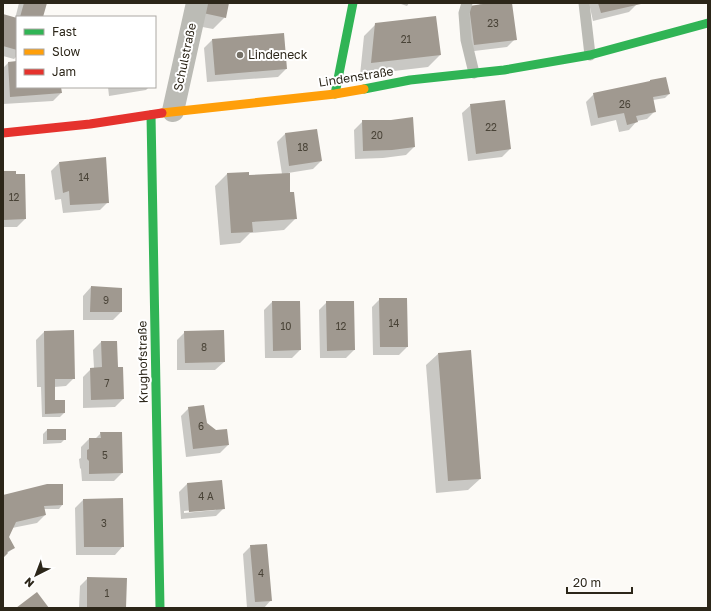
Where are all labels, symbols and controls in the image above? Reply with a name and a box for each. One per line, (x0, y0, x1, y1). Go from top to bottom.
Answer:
legend (16, 16, 156, 88)
house number: 23 (487, 17, 499, 29)
street label: Schulstraße (170, 21, 199, 92)
text: Fast (52, 24, 77, 39)
house number: 21 (401, 33, 411, 45)
text: Slow (52, 44, 80, 59)
place label: Lindeneck (248, 47, 308, 62)
marker: Lindeneck (235, 50, 245, 60)
street label: Lindenstraße (317, 63, 394, 90)
text: Jam (52, 64, 76, 79)
house number: 26 (619, 98, 631, 110)
house number: 22 (485, 121, 497, 133)
house number: 20 (371, 129, 383, 141)
house number: 18 (298, 141, 308, 153)
house number: 14 (79, 171, 89, 183)
house number: 12 (9, 191, 20, 203)
house number: 9 (103, 294, 109, 306)
house number: 14 (389, 317, 399, 329)
street label: Krughofstraße (134, 320, 151, 404)
house number: 10 (280, 320, 292, 332)
house number: 12 (336, 320, 347, 332)
house number: 8 (201, 341, 207, 353)
house number: 7 (104, 377, 110, 389)
house number: 6 (198, 420, 204, 432)
house number: 5 (102, 449, 108, 461)
house number: 4 A (198, 490, 214, 502)
house number: 3 (101, 517, 107, 529)
north arrow (16, 555, 56, 595)
house number: 4 (258, 567, 264, 579)
scale bar (567, 569, 632, 595)
text: N (22, 575, 36, 590)
text: 20 m (573, 575, 601, 590)
house number: 1 (105, 587, 110, 599)

